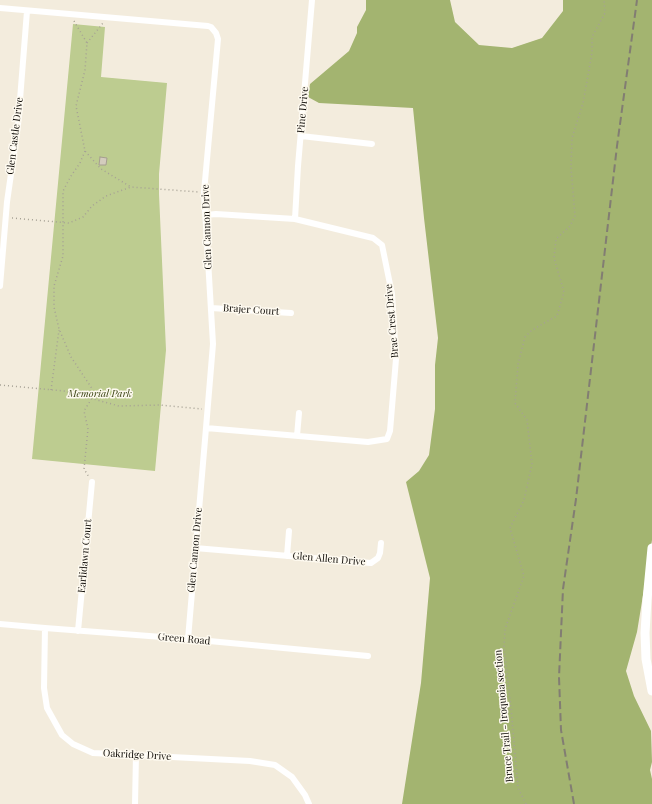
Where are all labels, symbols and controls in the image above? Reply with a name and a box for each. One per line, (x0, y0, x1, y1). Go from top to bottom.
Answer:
street label: Pine Drive (295, 86, 311, 134)
street label: Glen Castle Drive (4, 97, 26, 175)
street label: Glen Cannon Drive (200, 184, 214, 270)
street label: Brae Crest Drive (383, 283, 401, 359)
street label: Brajer Court (222, 302, 280, 318)
park label: Memorial Park (68, 388, 132, 400)
street label: Glen Cannon Drive (185, 507, 205, 593)
street label: Earlidawn Court (76, 519, 94, 593)
street label: Glen Allen Drive (292, 550, 366, 568)
street label: Green Road (157, 631, 211, 647)
street label: Bruce Trail - Iroquoia section (492, 649, 516, 783)
street label: Oakridge Drive (103, 747, 171, 763)

